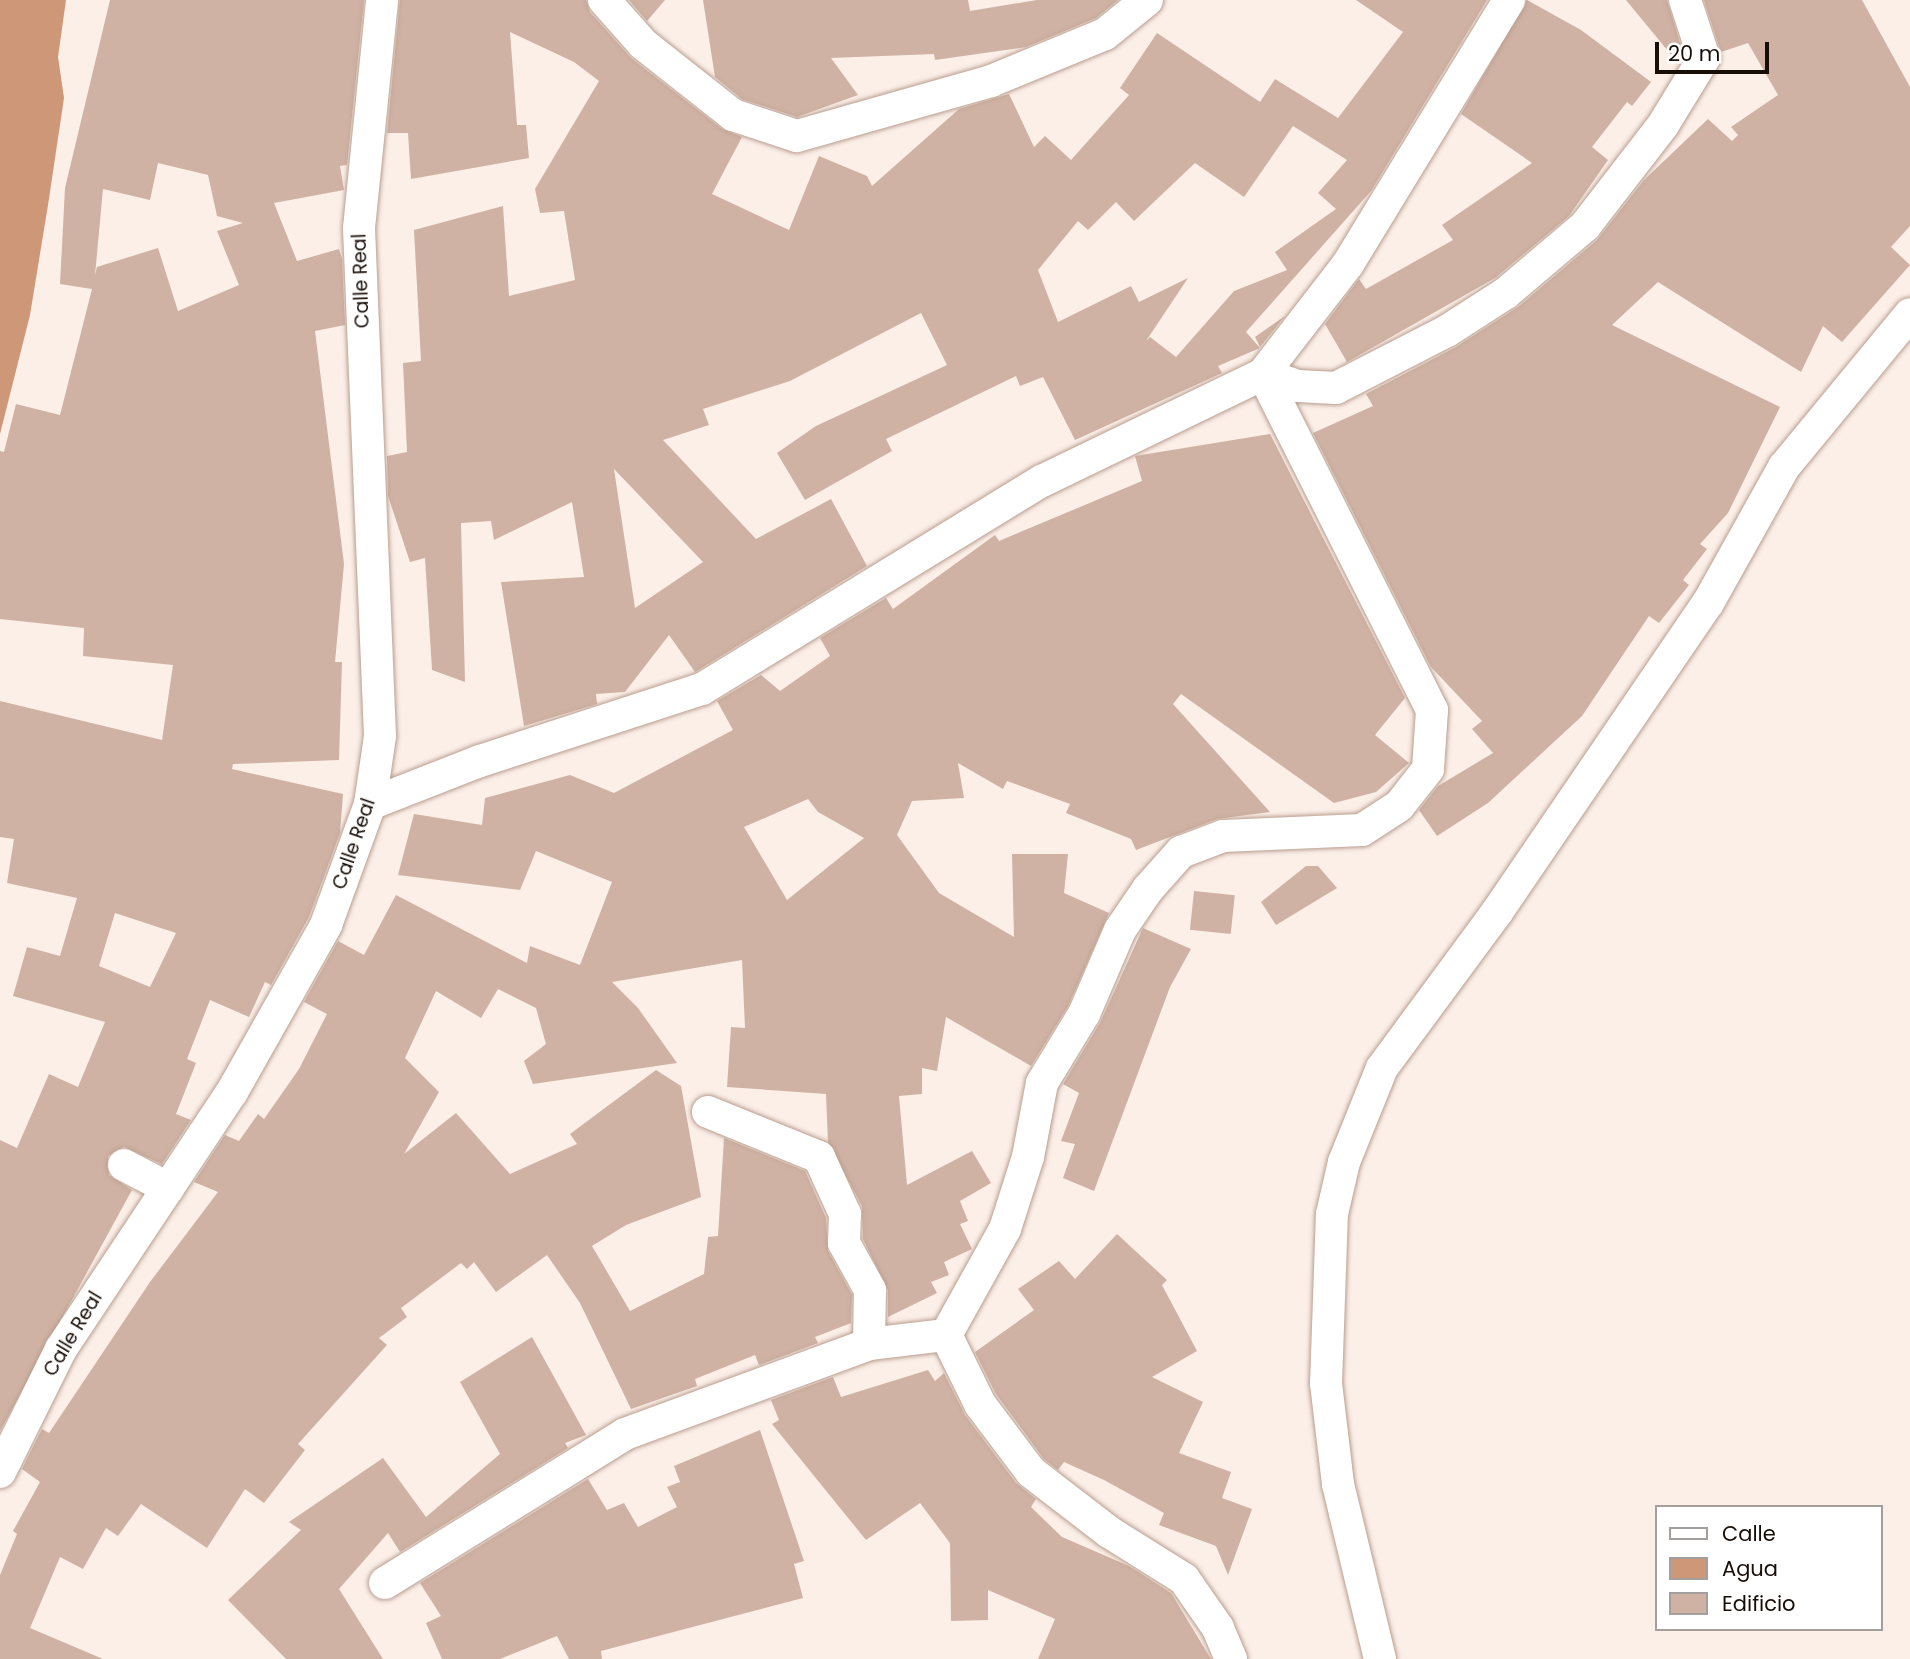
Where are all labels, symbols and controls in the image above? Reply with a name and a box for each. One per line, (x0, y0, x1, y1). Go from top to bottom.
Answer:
scale bar (1658, 28, 1772, 72)
text: 20 m (1668, 39, 1721, 68)
street label: Calle Real (348, 233, 374, 329)
street label: Calle Real (328, 796, 380, 892)
street label: Calle Real (39, 1288, 107, 1380)
legend (1654, 1505, 1882, 1631)
text: Calle (1722, 1519, 1776, 1548)
text: Agua (1722, 1554, 1778, 1583)
text: Edificio (1722, 1589, 1796, 1618)

